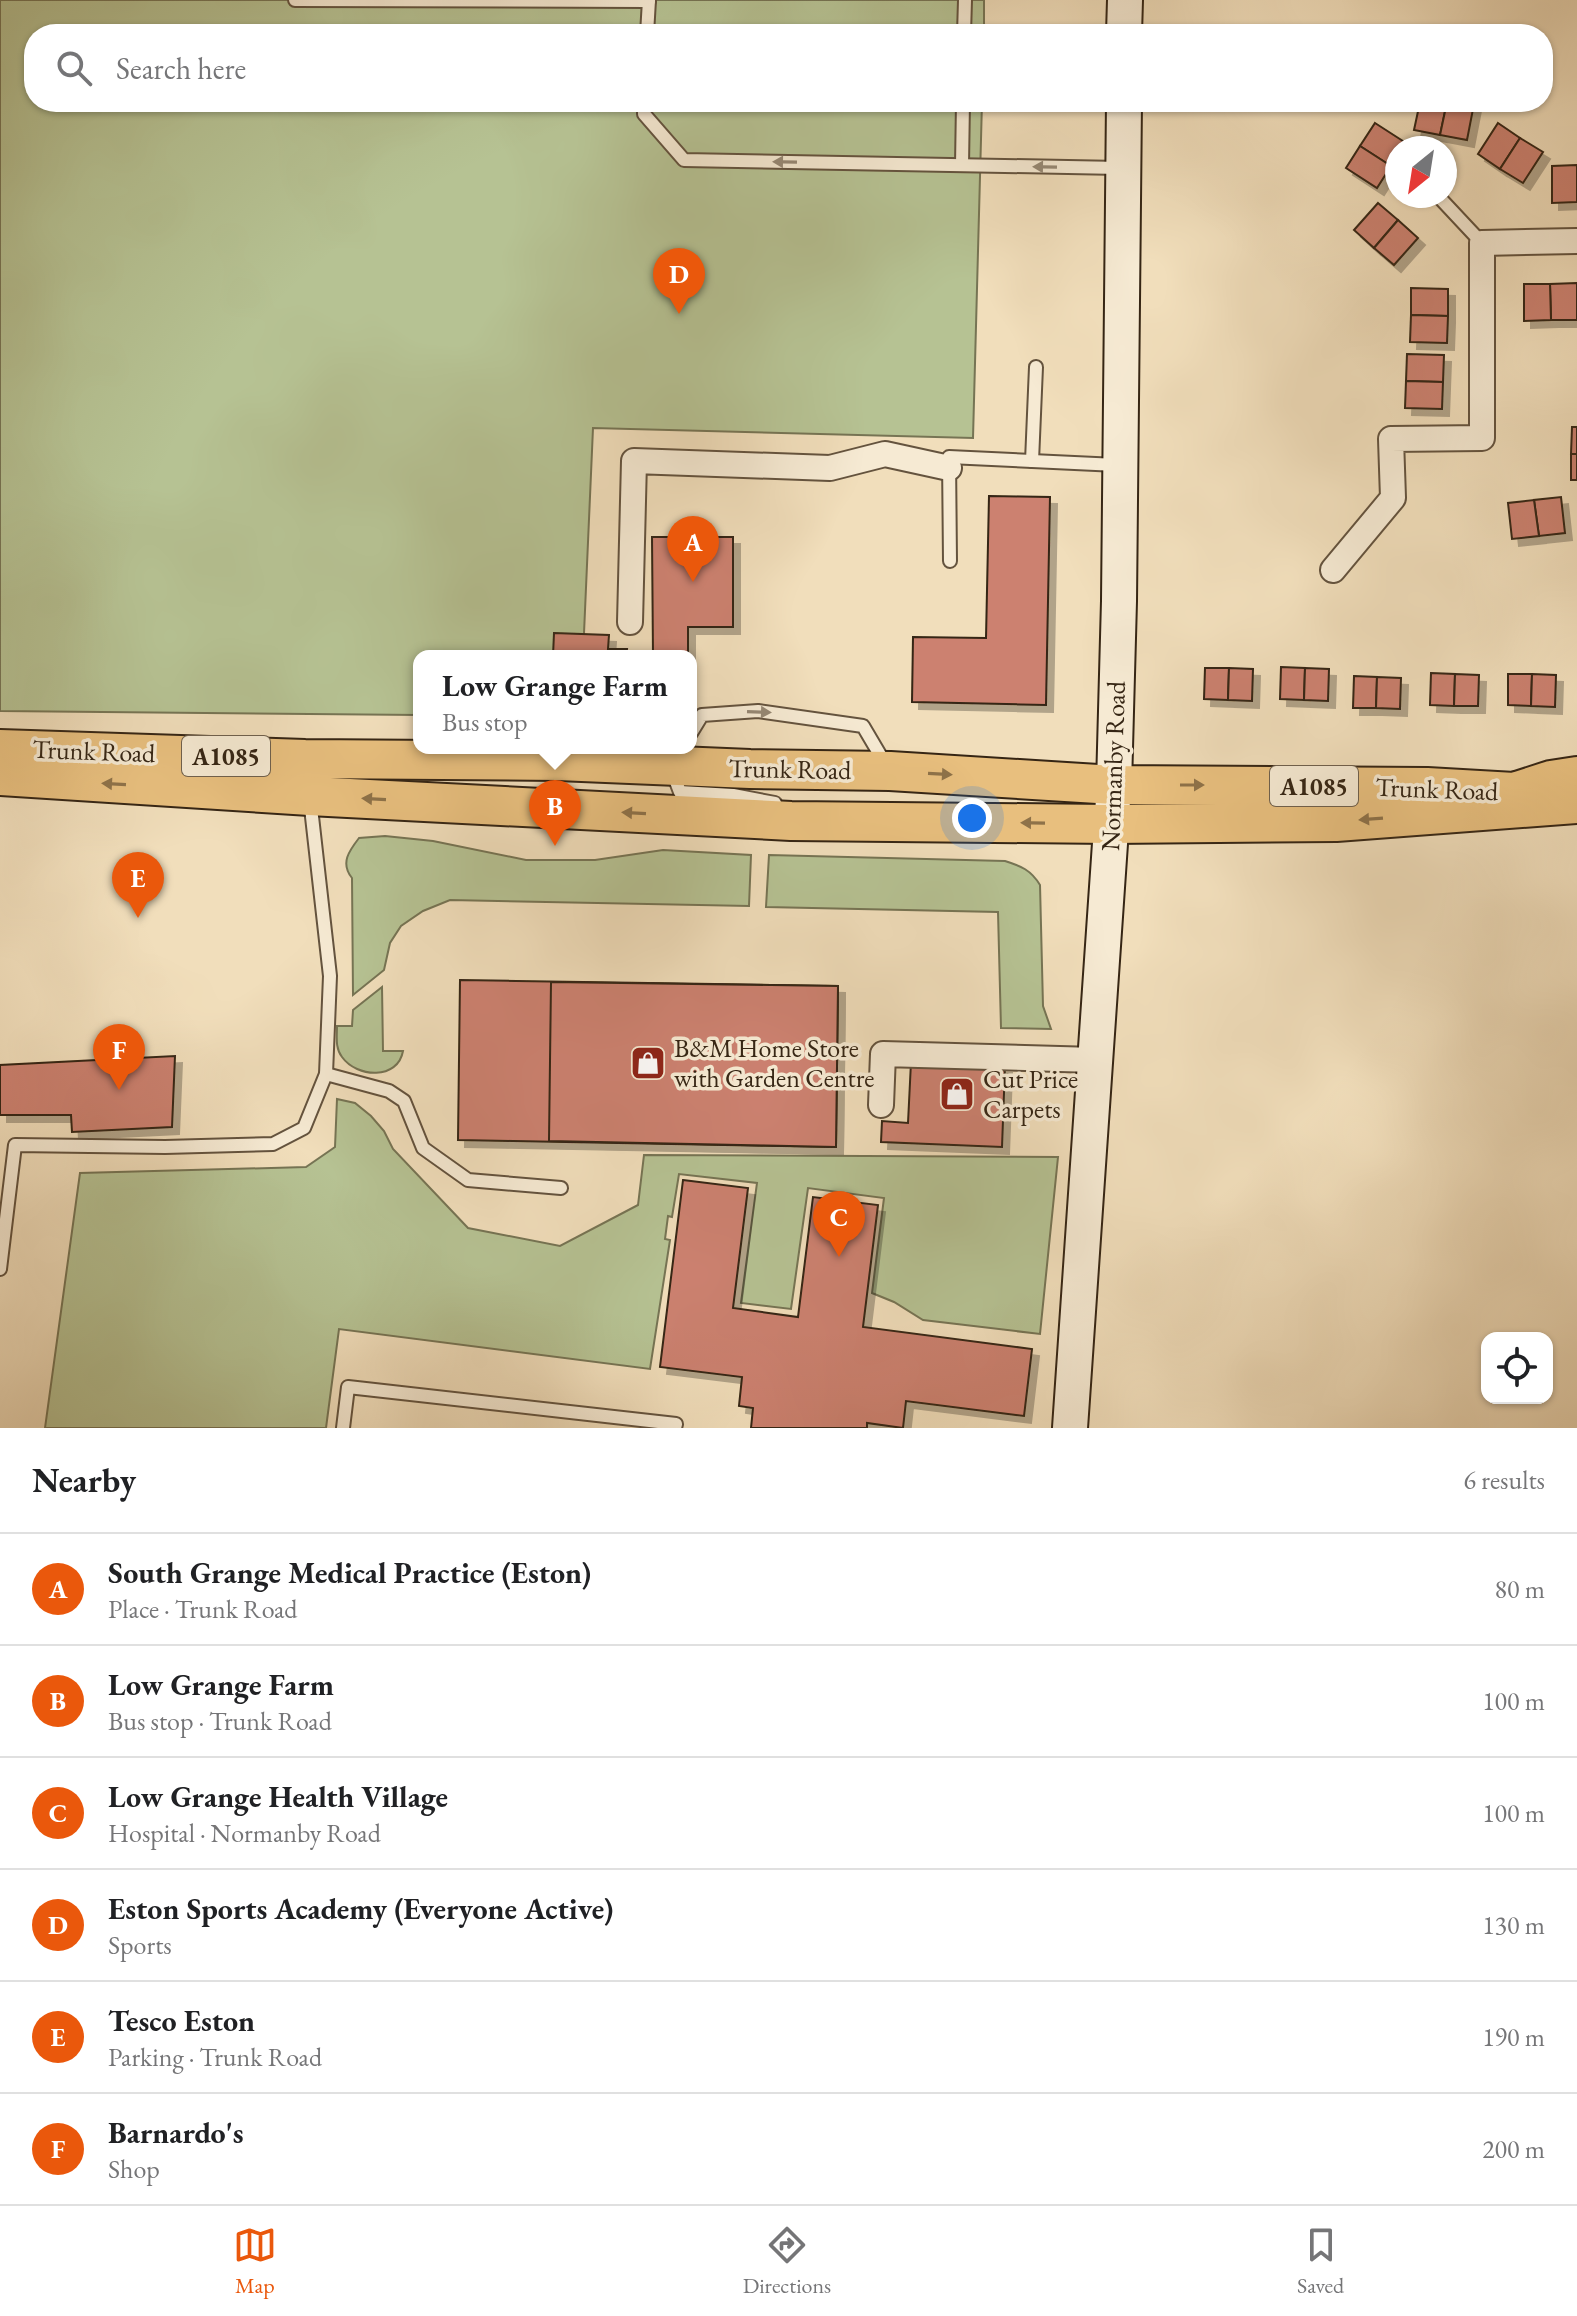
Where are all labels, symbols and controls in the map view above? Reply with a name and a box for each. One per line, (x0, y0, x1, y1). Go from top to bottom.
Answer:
search box (24, 24, 1553, 112)
icon: search (52, 46, 96, 90)
text: Search here (116, 49, 246, 88)
north arrow (1385, 136, 1457, 208)
one-way arrow (772, 156, 797, 168)
one-way arrow (1032, 160, 1057, 173)
pin: D (653, 248, 705, 314)
pin: A (667, 516, 719, 582)
popup (413, 650, 697, 754)
text: Low Grange Farm (442, 666, 668, 705)
street label: Normanby Road (1093, 680, 1133, 852)
text: Bus stop (442, 705, 528, 739)
one-way arrow (747, 706, 772, 718)
street label: Trunk Road (32, 732, 157, 770)
road number: A1085 (182, 736, 270, 776)
street label: Trunk Road (728, 751, 853, 787)
road number: A1085 (1270, 766, 1358, 806)
one-way arrow (928, 768, 953, 781)
street label: Trunk Road (1375, 770, 1500, 808)
one-way arrow (101, 777, 126, 790)
one-way arrow (1180, 779, 1205, 791)
pin: B (529, 780, 581, 846)
one-way arrow (361, 792, 386, 805)
your location (952, 798, 992, 838)
one-way arrow (621, 806, 646, 819)
one-way arrow (1358, 813, 1383, 826)
one-way arrow (1020, 817, 1045, 829)
pin: E (112, 852, 164, 918)
pin: F (93, 1024, 145, 1090)
place label: B&M Home Store with Garden Centre (674, 1031, 875, 1095)
shop icon: B&M Home Store with Garden Centre (629, 1044, 667, 1082)
place label: Cut Price Carpets (983, 1062, 1078, 1126)
shop icon: Cut Price Carpets (938, 1075, 976, 1113)
pin: C (813, 1191, 865, 1257)
map controls (1481, 1332, 1553, 1404)
button: locate (1481, 1332, 1553, 1404)
text: Nearby (32, 1458, 136, 1502)
text: 6 results (1464, 1463, 1545, 1497)
text: South Grange Medical Practice (Eston) (108, 1553, 591, 1592)
text: A (49, 1572, 67, 1606)
text: 80 m (1495, 1572, 1545, 1606)
text: Place · Trunk Road (108, 1592, 298, 1626)
text: Low Grange Farm (108, 1665, 334, 1704)
text: B (50, 1684, 66, 1718)
text: 100 m (1482, 1684, 1545, 1718)
text: Bus stop · Trunk Road (108, 1704, 332, 1738)
text: Low Grange Health Village (108, 1777, 448, 1816)
text: C (49, 1796, 67, 1830)
text: 100 m (1482, 1796, 1545, 1830)
text: Hospital · Normanby Road (108, 1816, 381, 1850)
text: Eston Sports Academy (Everyone Active) (108, 1889, 613, 1928)
text: D (48, 1908, 68, 1942)
text: 130 m (1482, 1908, 1545, 1942)
text: Sports (108, 1928, 172, 1962)
text: Tesco Eston (108, 2001, 255, 2040)
text: E (51, 2020, 65, 2054)
text: 190 m (1482, 2020, 1545, 2054)
text: Parking · Trunk Road (108, 2040, 322, 2074)
text: Barnardo's (108, 2113, 244, 2152)
text: F (51, 2132, 65, 2166)
text: 200 m (1482, 2132, 1545, 2166)
text: Shop (108, 2152, 160, 2186)
tab: Map (233, 2223, 277, 2300)
tab: Directions (743, 2223, 831, 2300)
tab: Saved (1297, 2223, 1344, 2300)

